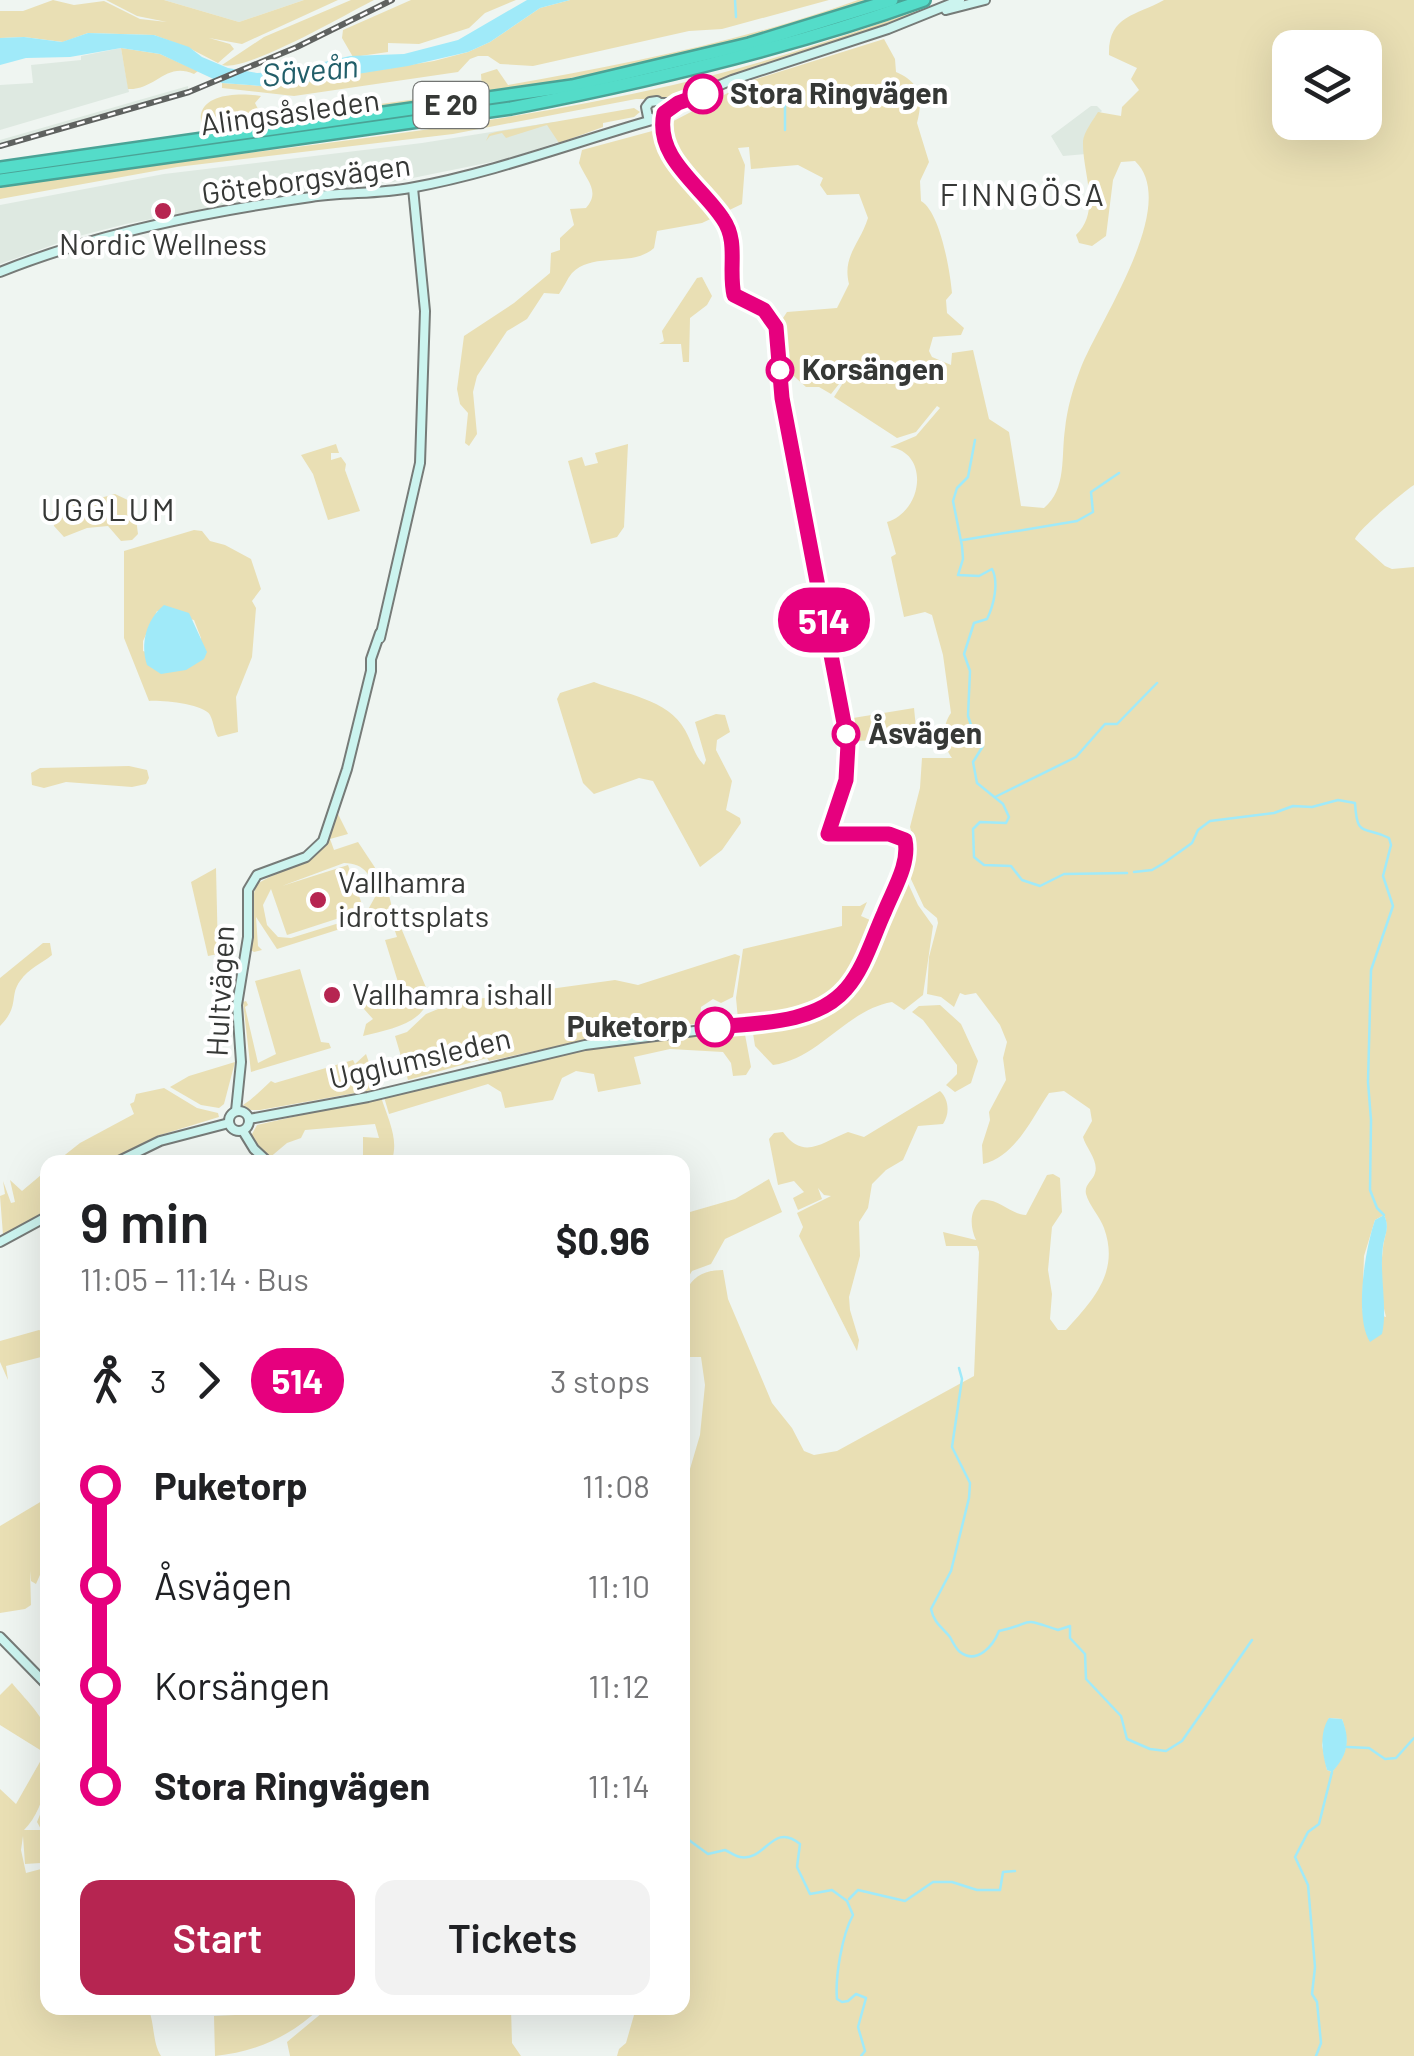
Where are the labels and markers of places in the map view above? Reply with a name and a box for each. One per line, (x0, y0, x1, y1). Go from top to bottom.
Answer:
place label: Stora Ringvägen (730, 74, 948, 110)
marker: Stora Ringvägen (684, 75, 722, 113)
marker: Nordic Wellness (152, 200, 174, 222)
place label: Nordic Wellness (59, 225, 267, 261)
place label: Korsängen (802, 350, 944, 386)
marker: Korsängen (767, 357, 793, 383)
place label: Åsvägen (868, 713, 982, 750)
marker: Åsvägen (833, 721, 859, 747)
place label: Vallhamra idrottsplats (338, 863, 489, 933)
marker: Vallhamra idrottsplats (307, 889, 329, 911)
place label: Vallhamra ishall (352, 975, 553, 1011)
marker: Vallhamra ishall (321, 984, 343, 1006)
place label: Puketorp (567, 1007, 688, 1043)
marker: Puketorp (696, 1008, 734, 1046)

